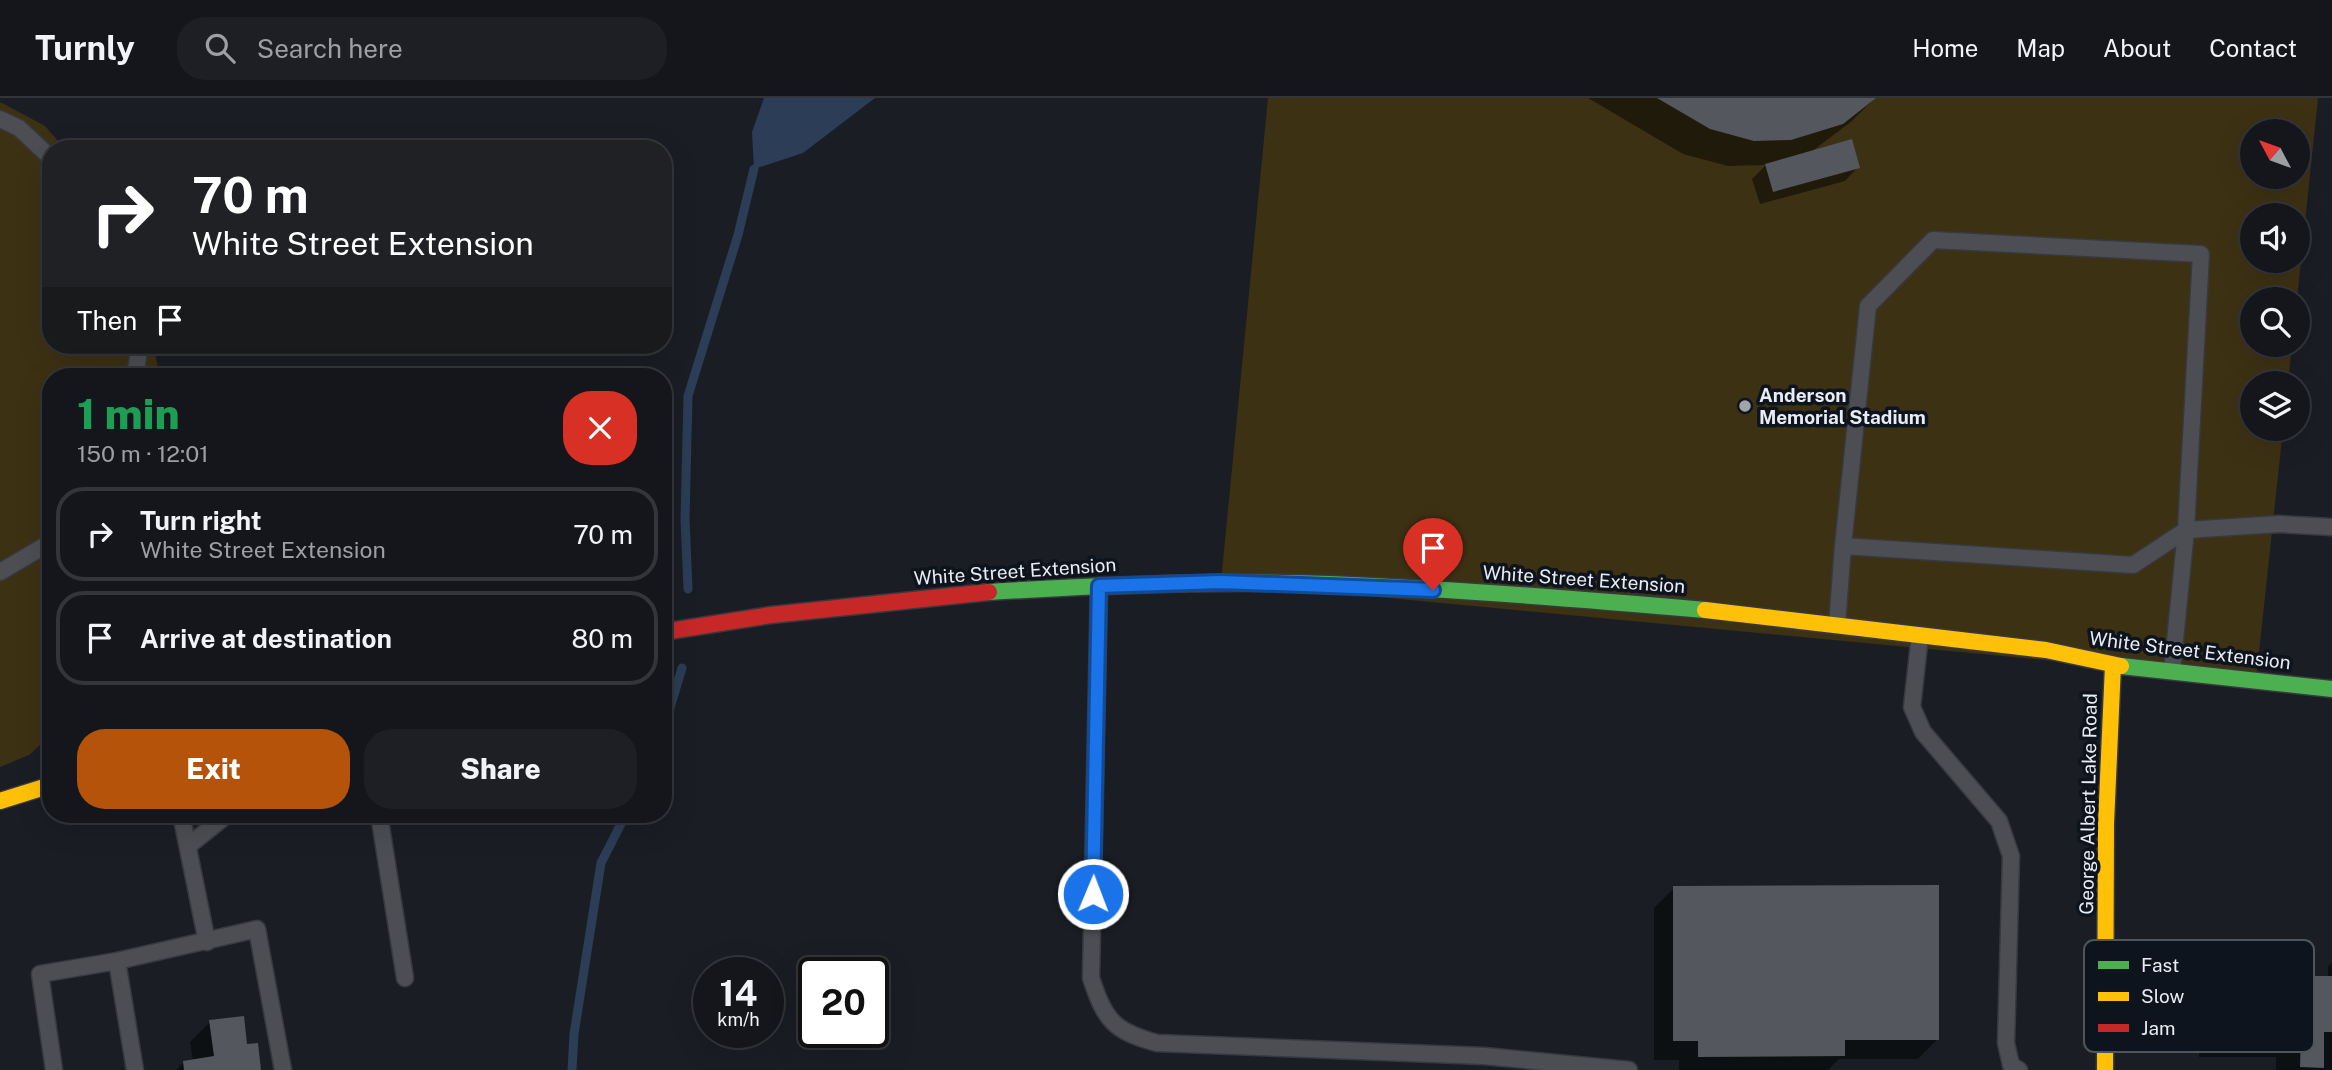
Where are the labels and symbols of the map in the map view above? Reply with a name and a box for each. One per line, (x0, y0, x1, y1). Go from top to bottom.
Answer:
north arrow (2240, 119, 2310, 189)
place label: Anderson Memorial Stadium (1759, 384, 1926, 428)
marker: Anderson Memorial Stadium (1737, 398, 1753, 414)
pin (1403, 518, 1463, 590)
street label: White Street Extension (913, 553, 1117, 589)
street label: White Street Extension (1482, 561, 1686, 597)
street label: White Street Extension (2088, 627, 2292, 673)
street label: George Albert Lake Road (2075, 693, 2101, 915)
position arrow (1056, 857, 1130, 931)
legend (2084, 940, 2314, 1052)
text: Fast (2141, 954, 2179, 976)
speed limit sign: 20 (798, 957, 889, 1048)
text: Slow (2141, 985, 2185, 1007)
text: Jam (2141, 1017, 2175, 1039)

